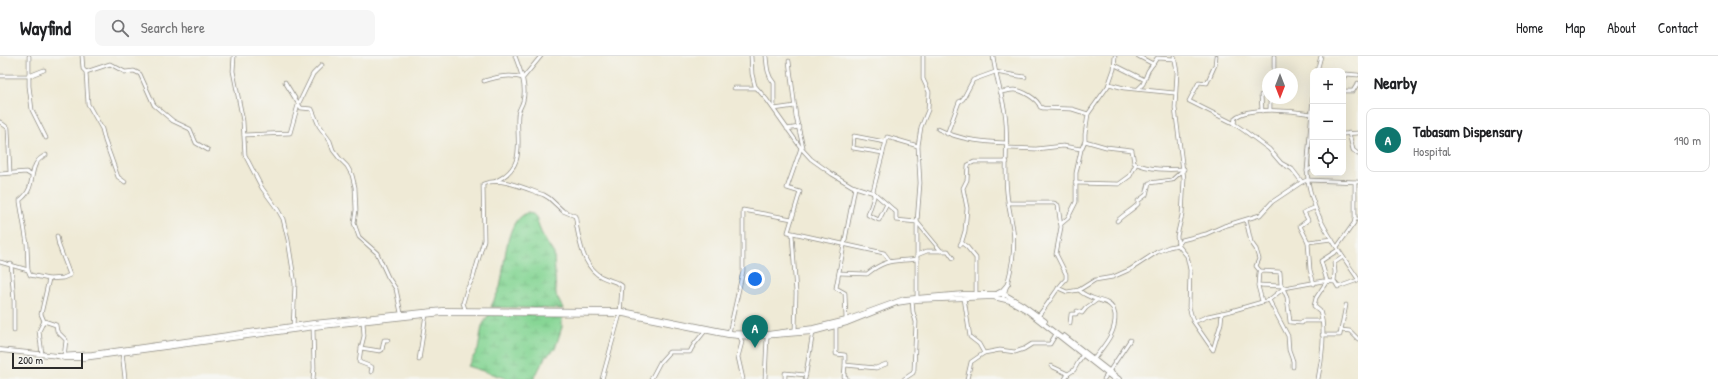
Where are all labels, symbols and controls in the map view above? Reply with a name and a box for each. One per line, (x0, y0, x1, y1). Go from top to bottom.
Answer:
search box (95, 10, 375, 46)
text: Wayfind (20, 15, 71, 41)
icon: search (109, 17, 131, 39)
text: Search here (141, 17, 205, 38)
text: Home (1516, 18, 1543, 37)
text: Map (1565, 18, 1585, 37)
text: About (1607, 18, 1636, 37)
text: Contact (1658, 18, 1698, 37)
north arrow (1262, 68, 1298, 104)
map controls (1310, 68, 1346, 176)
button: + (1310, 68, 1346, 104)
text: Nearby (1374, 71, 1417, 94)
button: − (1310, 104, 1346, 140)
text: Tabasam Dispensary (1413, 121, 1522, 142)
text: A (1385, 131, 1391, 149)
text: 190 m (1674, 131, 1701, 149)
button: locate (1310, 140, 1346, 176)
text: Hospital (1413, 142, 1451, 160)
your location (745, 269, 765, 289)
pin: A (742, 315, 768, 348)
scale bar (12, 351, 83, 370)
text: 200 m (18, 353, 43, 367)

